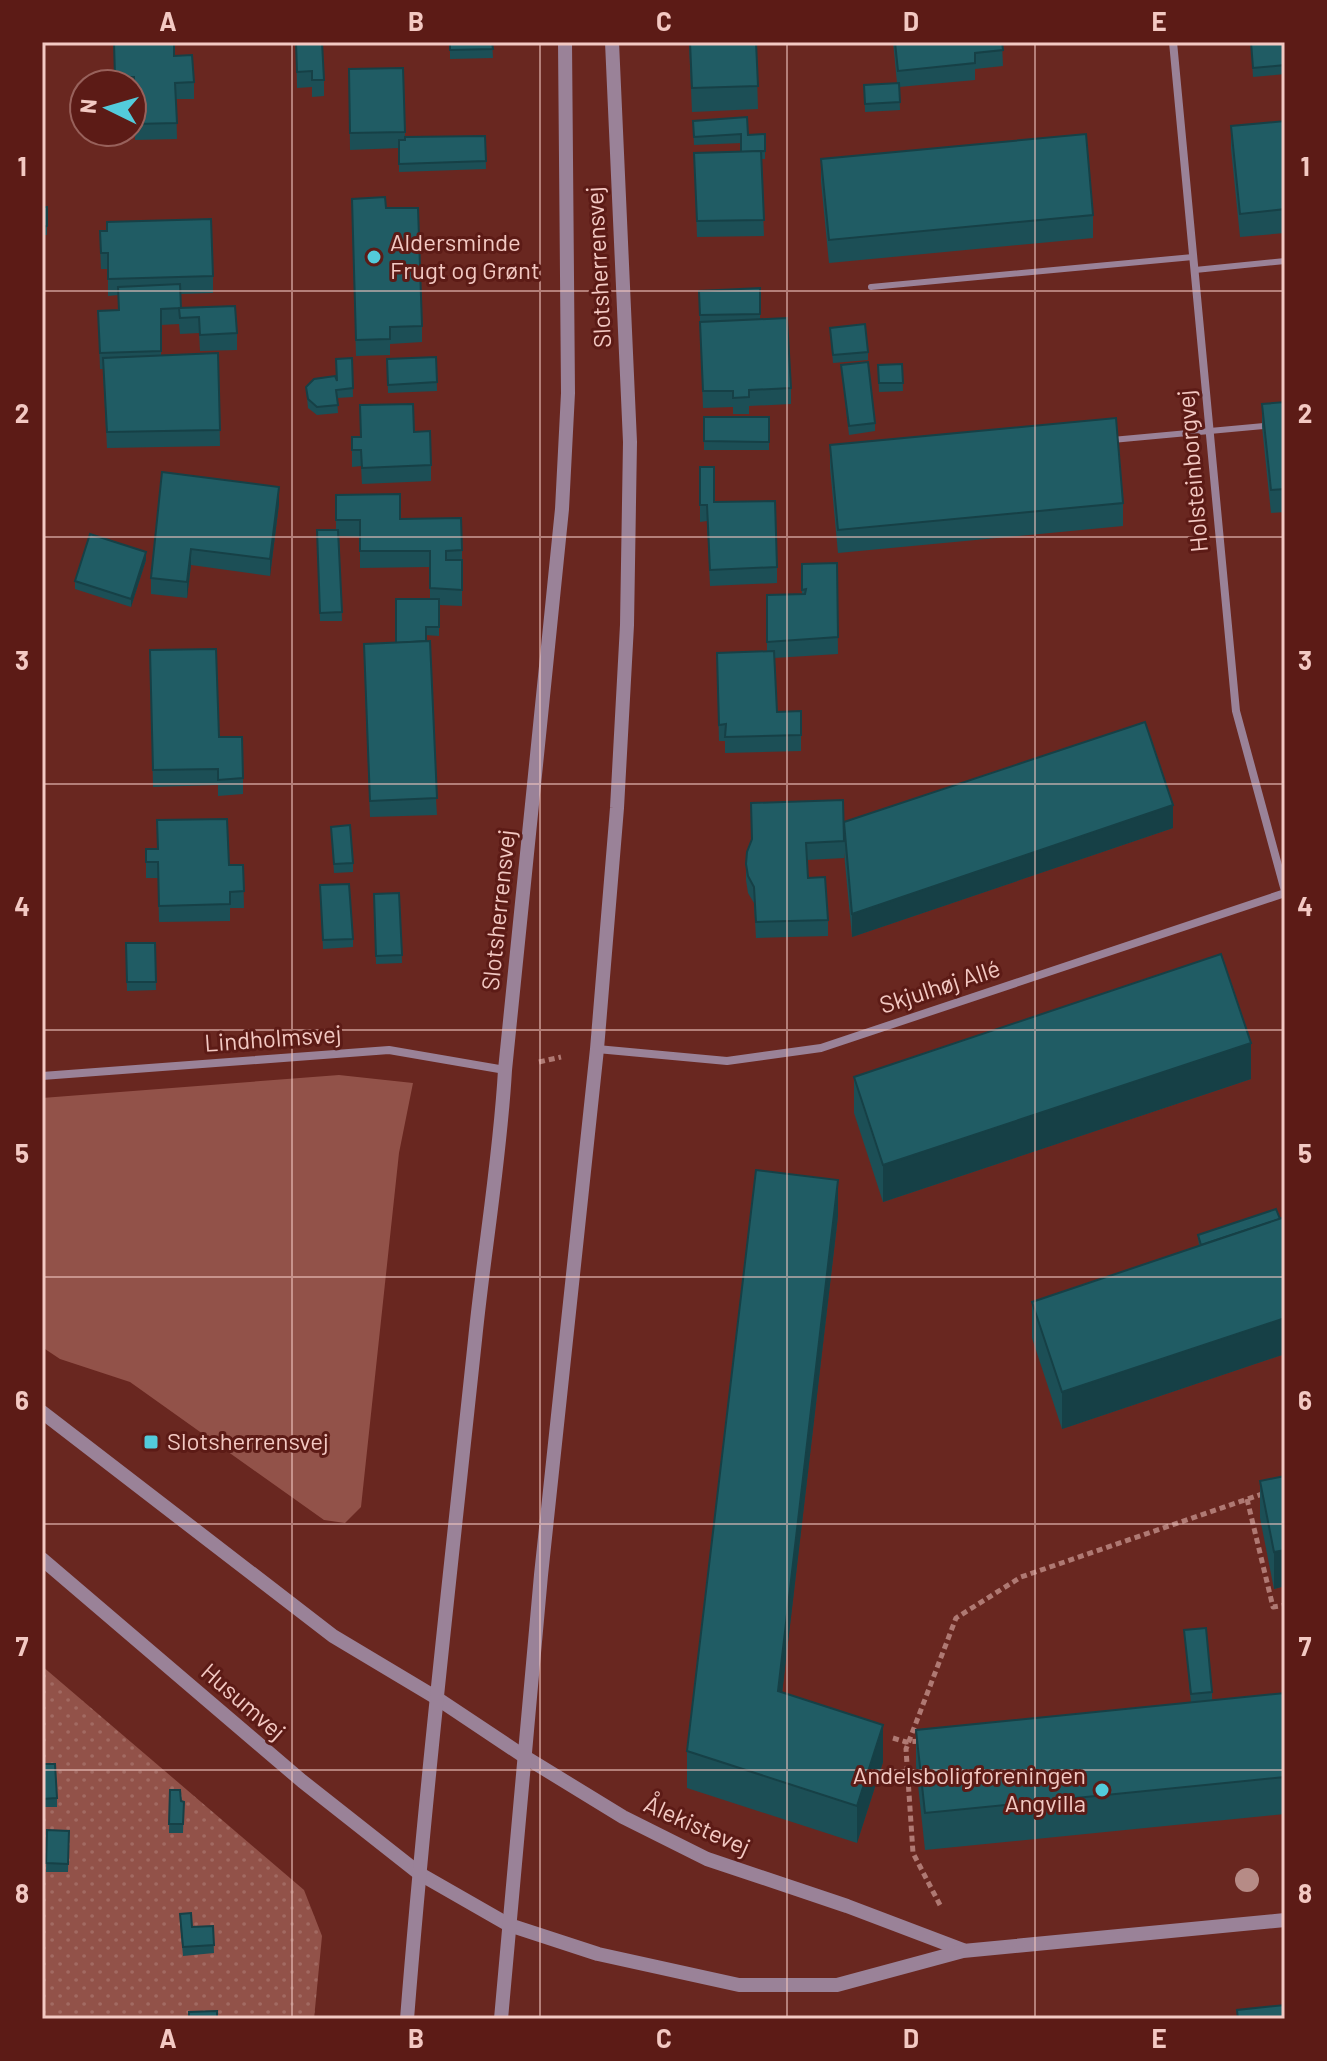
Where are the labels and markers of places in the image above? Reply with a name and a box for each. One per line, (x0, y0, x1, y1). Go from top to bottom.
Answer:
place label: Aldersminde Frugt og Grønt (390, 227, 540, 284)
marker: Aldersminde Frugt og Grønt (365, 248, 383, 266)
place label: Slotsherrensvej (167, 1426, 329, 1455)
marker: Slotsherrensvej (142, 1433, 160, 1451)
place label: Andelsboligforeningen Angvilla (853, 1760, 1086, 1817)
marker: Andelsboligforeningen Angvilla (1093, 1781, 1111, 1799)

